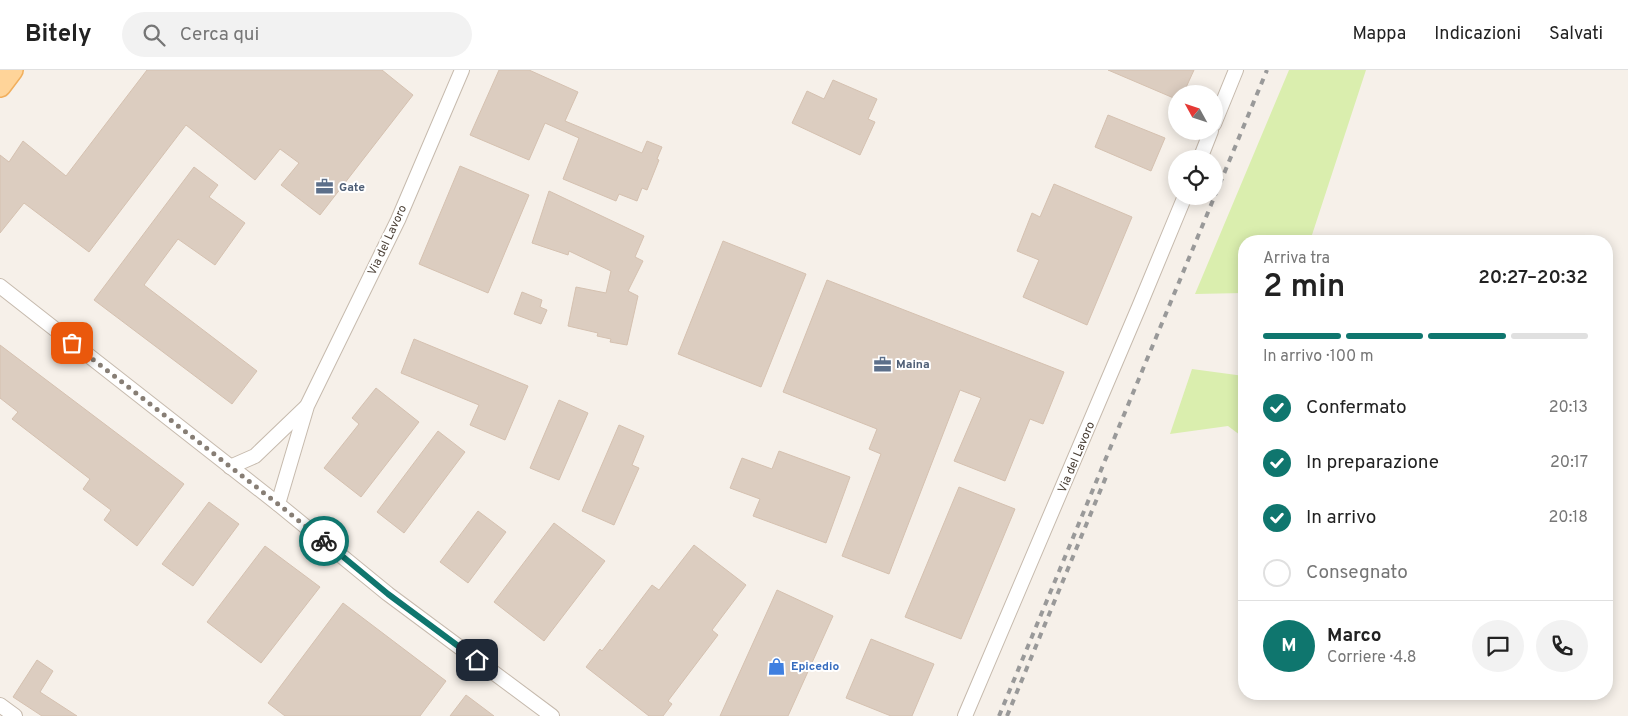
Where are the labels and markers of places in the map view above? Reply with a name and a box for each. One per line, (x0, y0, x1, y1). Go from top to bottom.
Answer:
office icon: Gate (315, 177, 335, 197)
place label: Gate (339, 180, 365, 196)
pin (51, 322, 93, 364)
office icon: Maina (872, 354, 892, 374)
place label: Maina (896, 357, 930, 373)
pin (456, 639, 498, 681)
shop icon: Epicedio (767, 656, 787, 676)
place label: Epicedio (791, 659, 839, 675)

